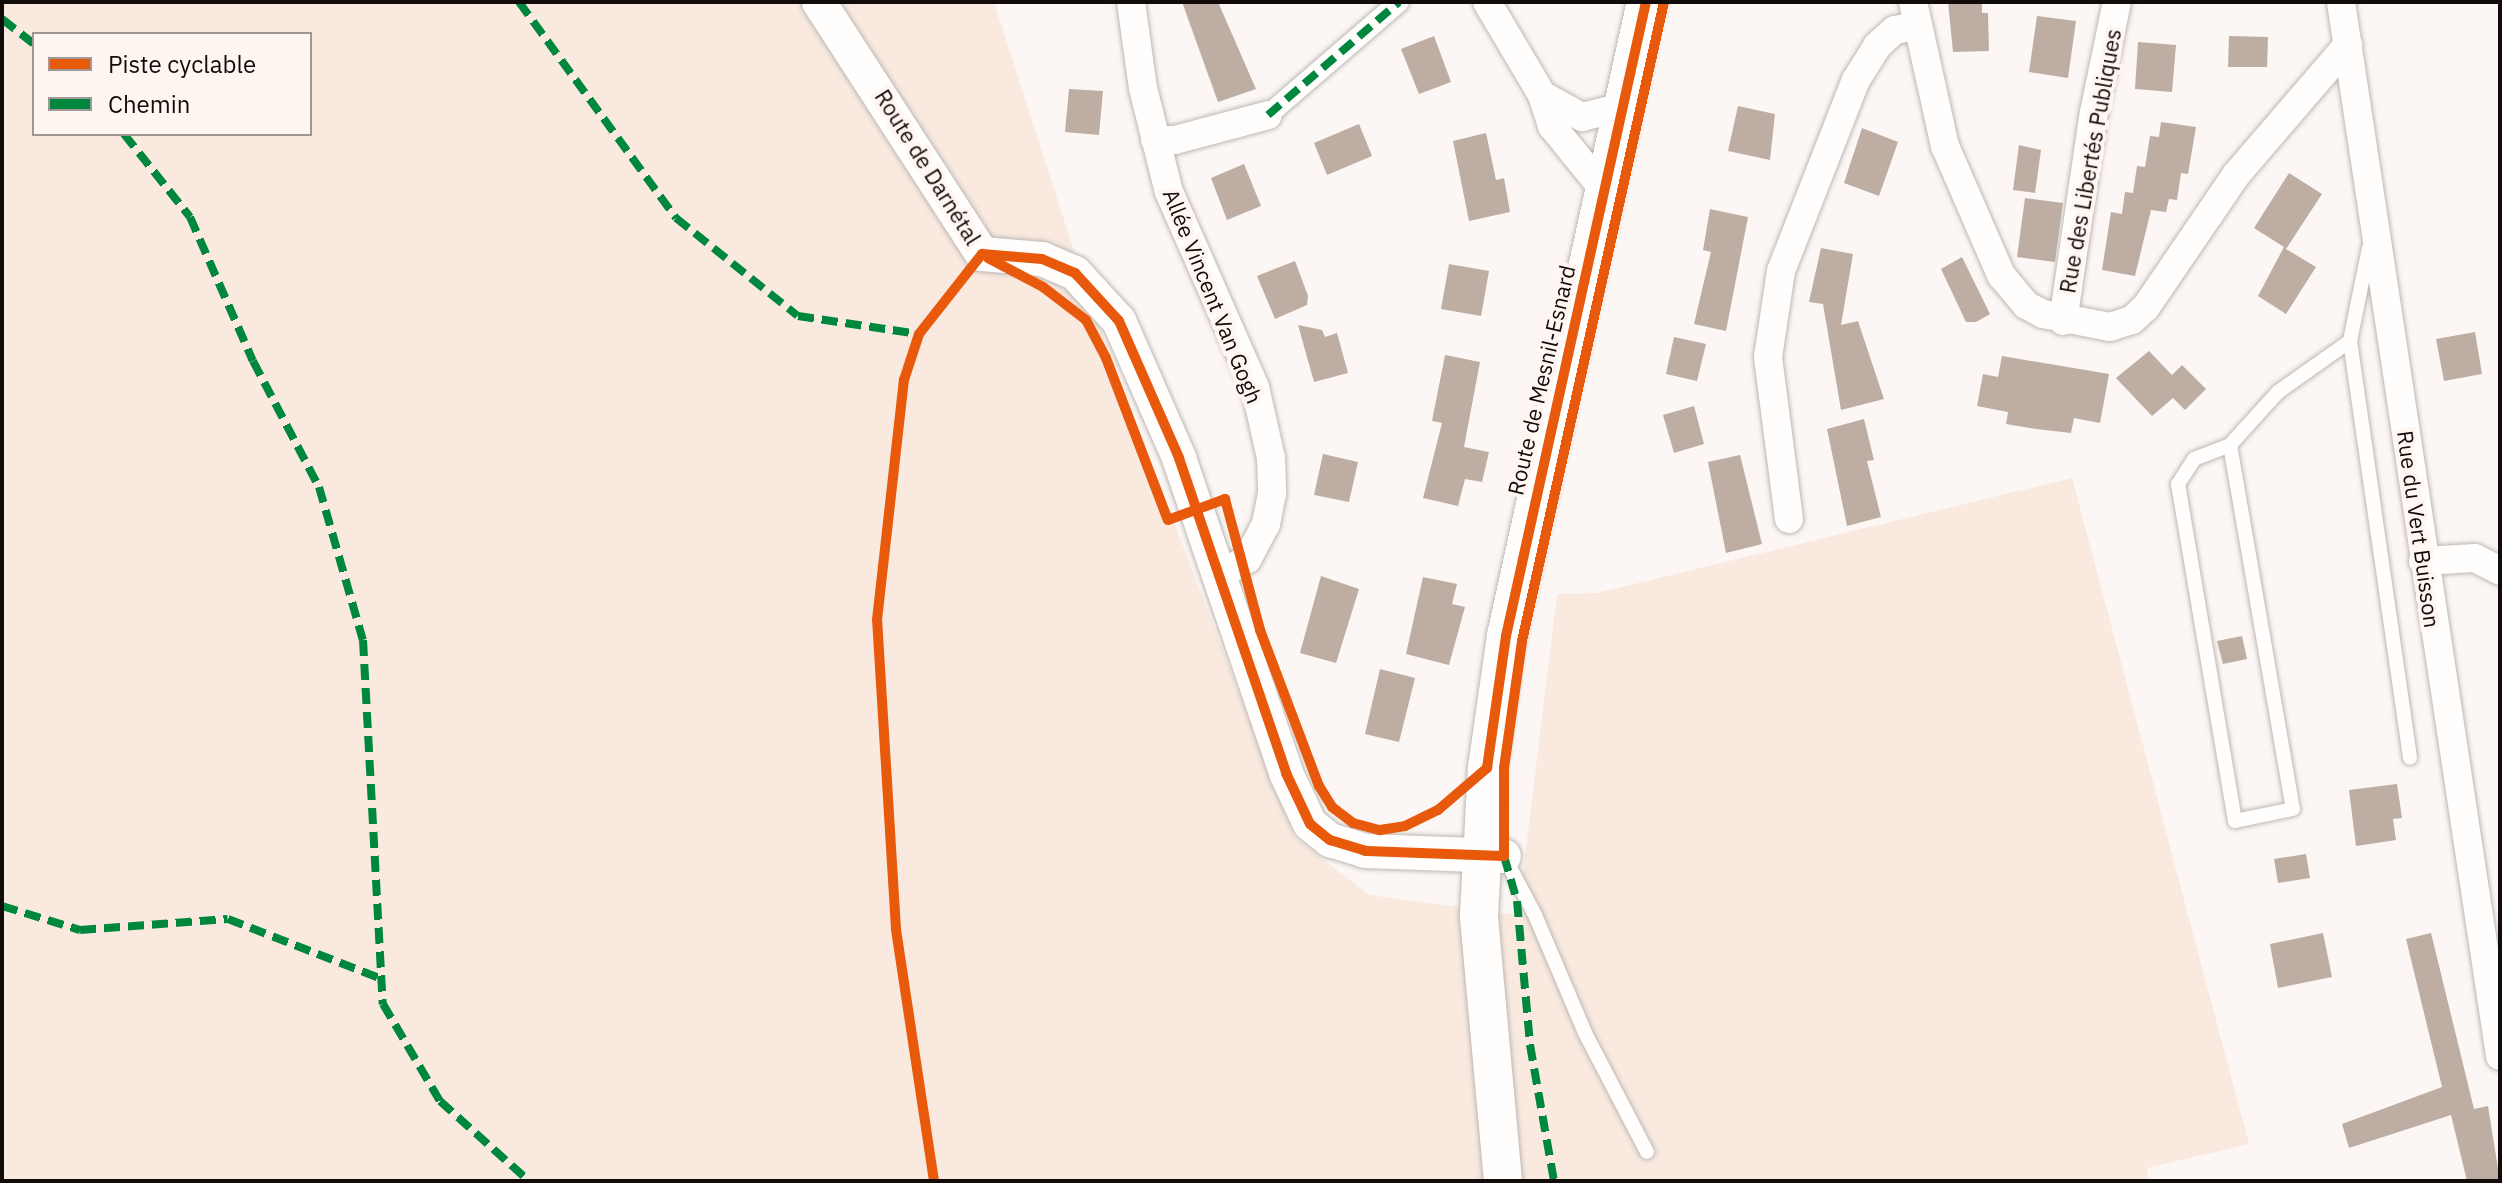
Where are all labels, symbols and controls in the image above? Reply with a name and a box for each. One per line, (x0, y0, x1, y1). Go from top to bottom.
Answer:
street label: Rue des Libertés Publiques (2054, 27, 2126, 295)
legend (32, 32, 312, 136)
text: Piste cyclable (108, 48, 256, 80)
street label: Route de Darnétal (870, 84, 986, 250)
text: Chemin (108, 88, 190, 120)
street label: Allée Vincent Van Gogh (1158, 185, 1268, 407)
street label: Route de Mesnil-Esnard (1502, 262, 1580, 498)
street label: Rue du Vert Buisson (2392, 429, 2446, 629)

